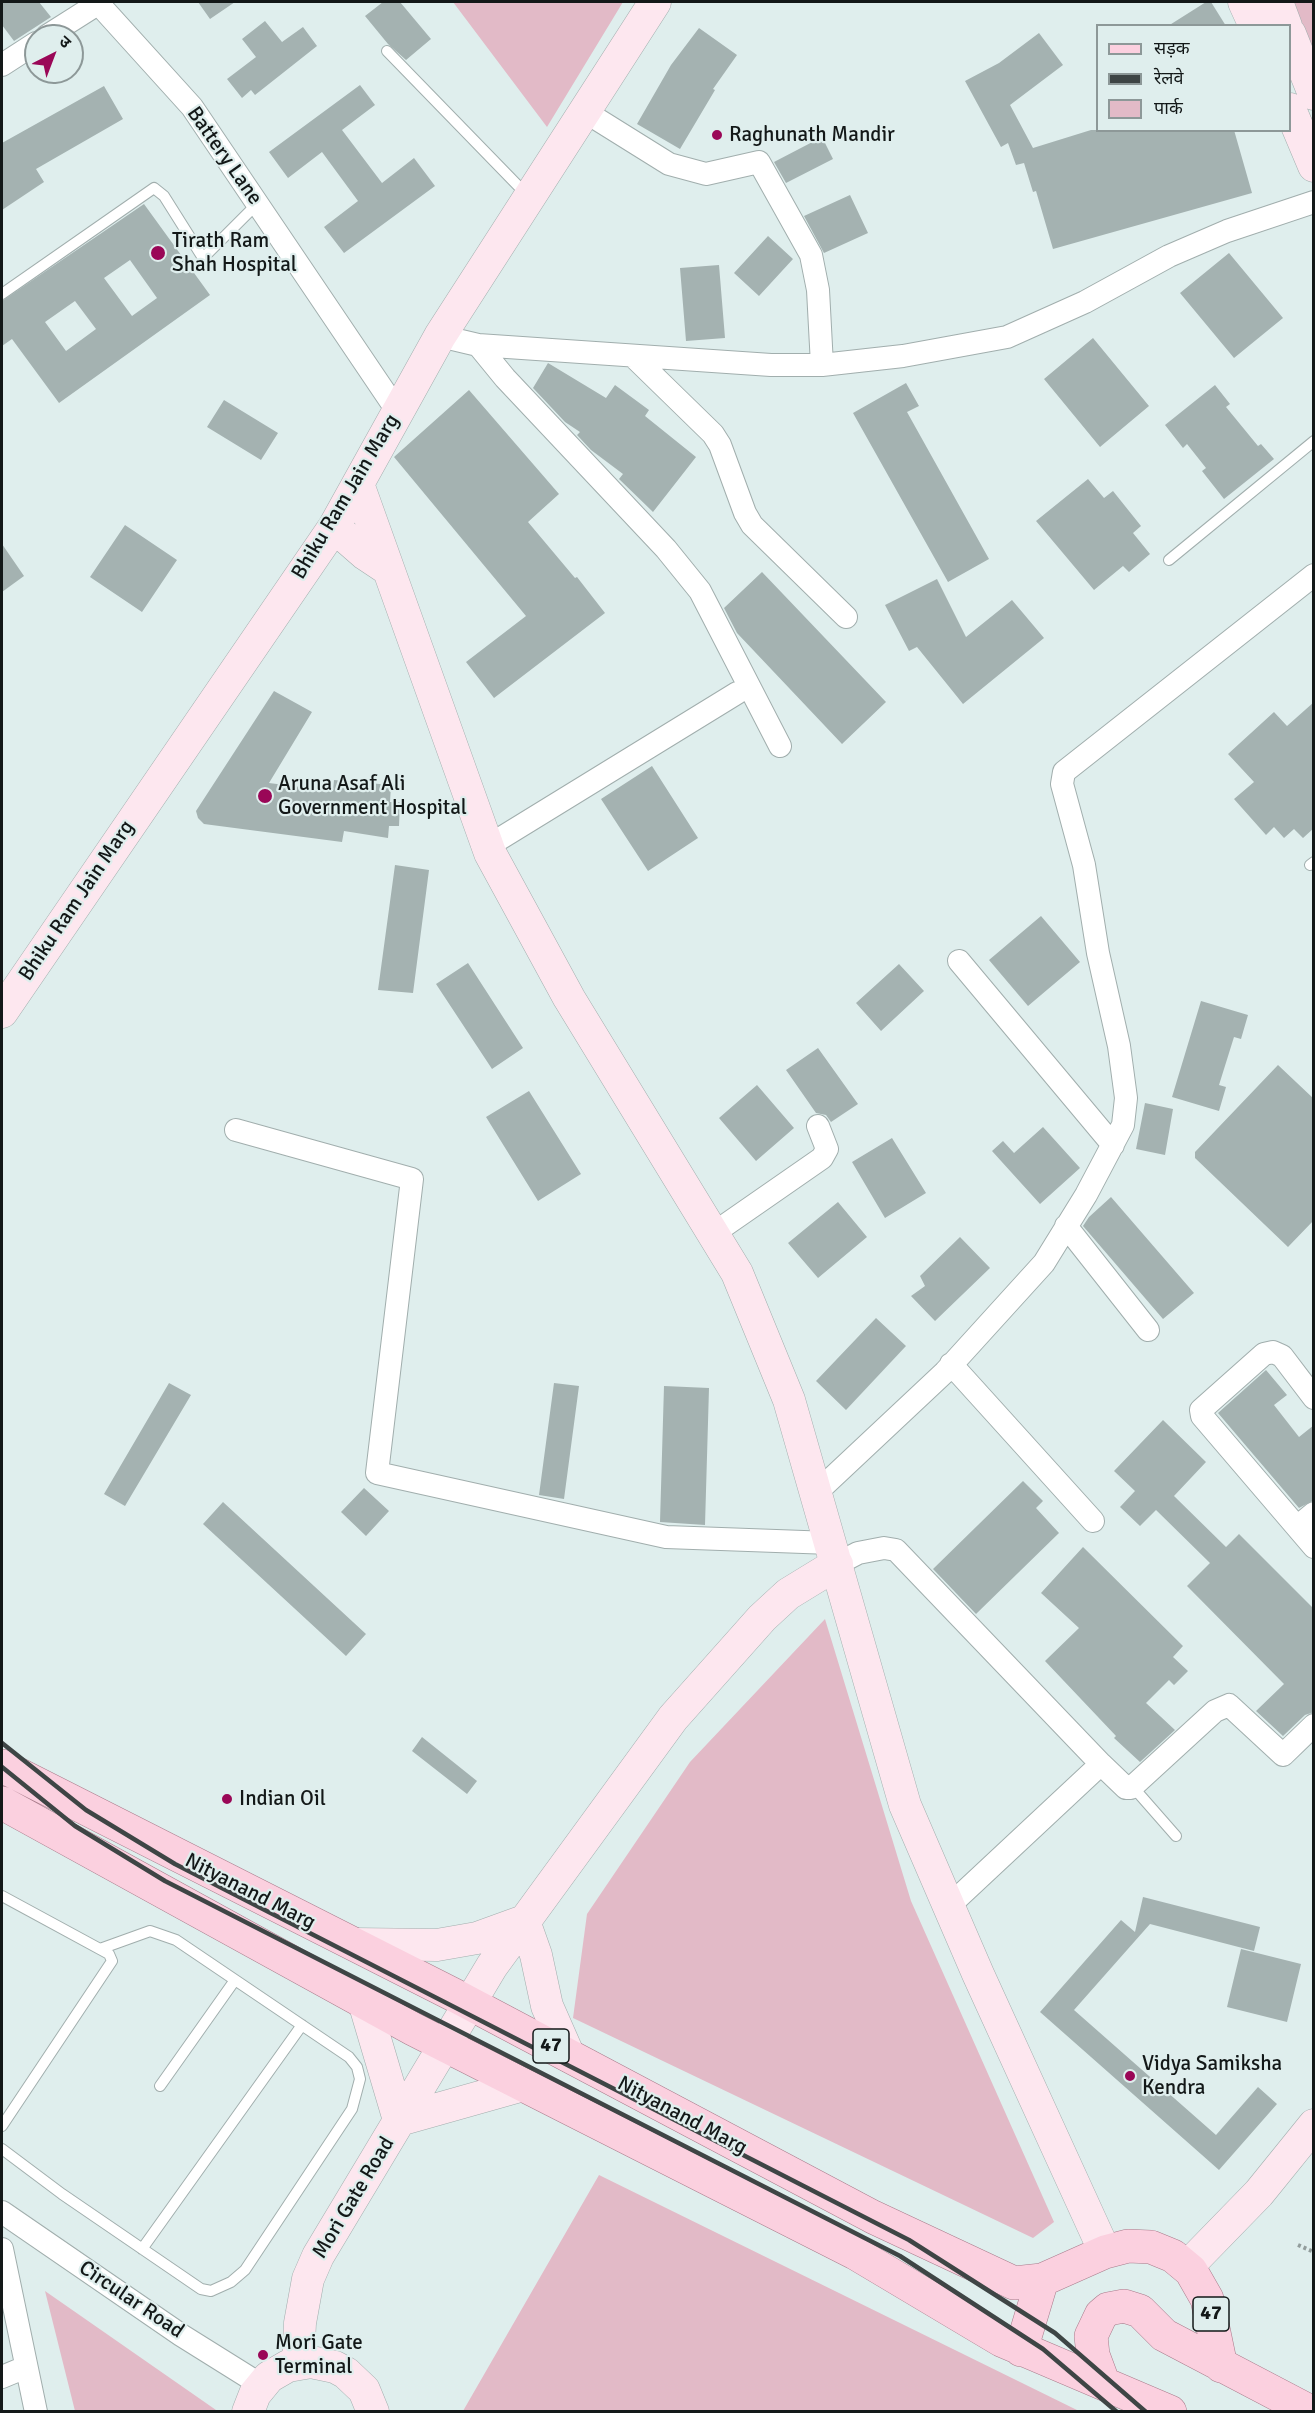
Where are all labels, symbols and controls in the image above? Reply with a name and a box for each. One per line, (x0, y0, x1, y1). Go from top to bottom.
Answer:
north arrow (24, 24, 84, 84)
legend (1096, 24, 1291, 132)
text: उ (55, 32, 75, 53)
text: सड़क (1154, 37, 1190, 59)
text: रेलवे (1154, 67, 1184, 89)
text: पार्क (1154, 97, 1183, 119)
street label: Battery Lane (181, 102, 267, 210)
place label: Raghunath Mandir (729, 122, 895, 148)
marker: Raghunath Mandir (710, 128, 724, 142)
place label: Tirath Ram Shah Hospital (172, 228, 297, 278)
marker: Tirath Ram Shah Hospital (149, 244, 167, 262)
street label: Bhiku Ram Jain Marg (287, 410, 405, 584)
place label: Aruna Asaf Ali Government Hospital (278, 771, 467, 821)
marker: Aruna Asaf Ali Government Hospital (256, 787, 274, 805)
street label: Bhiku Ram Jain Marg (14, 816, 140, 986)
place label: Indian Oil (239, 1786, 326, 1812)
marker: Indian Oil (220, 1792, 234, 1806)
street label: Nityanand Marg (181, 1848, 319, 1936)
road number: 47 (533, 2029, 569, 2063)
place label: Vidya Samiksha Kendra (1142, 2051, 1282, 2101)
marker: Vidya Samiksha Kendra (1123, 2069, 1137, 2083)
street label: Nityanand Marg (613, 2071, 751, 2161)
street label: Mori Gate Road (308, 2133, 400, 2263)
street label: Circular Road (74, 2256, 188, 2344)
road number: 47 (1193, 2297, 1229, 2331)
place label: Mori Gate Terminal (275, 2330, 363, 2380)
marker: Mori Gate Terminal (256, 2348, 270, 2362)

